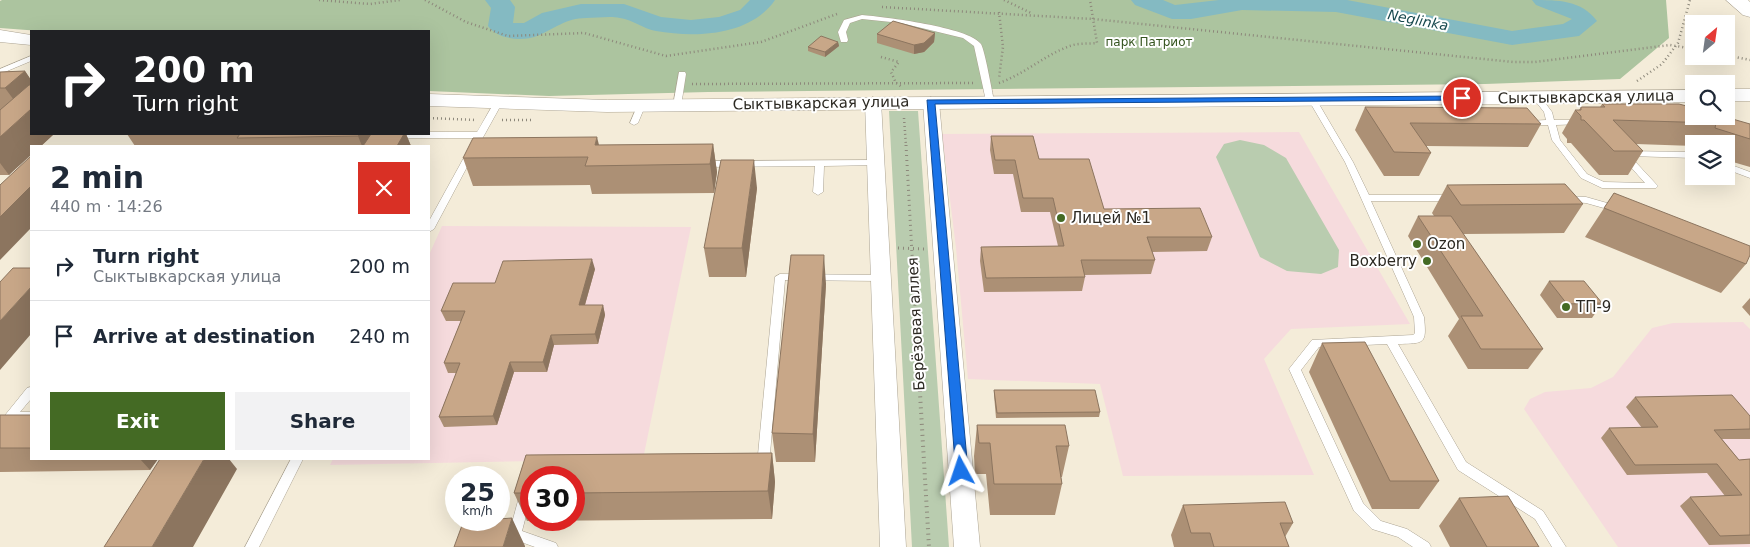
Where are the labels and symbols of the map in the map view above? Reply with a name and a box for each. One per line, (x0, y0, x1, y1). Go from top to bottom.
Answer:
water label: Neglinka (1386, 6, 1450, 34)
north arrow (1685, 15, 1735, 65)
park label: парк Патриот (1106, 35, 1193, 49)
pin (1441, 77, 1483, 119)
street label: Сыктывкарская улица (1498, 86, 1674, 108)
street label: Сыктывкарская улица (733, 92, 909, 114)
place label: Лицей №1 (1071, 209, 1151, 227)
marker: Лицей №1 (1055, 212, 1067, 224)
place label: Ozon (1427, 235, 1465, 253)
marker: Ozon (1411, 238, 1423, 250)
place label: Boxberry (1349, 252, 1417, 270)
marker: Boxberry (1421, 255, 1433, 267)
street label: Берёзовая аллея (904, 257, 928, 391)
place label: ТП-9 (1575, 298, 1611, 316)
marker: ТП-9 (1560, 301, 1572, 313)
position arrow (934, 444, 986, 496)
speed limit sign: 30 (520, 466, 585, 531)

